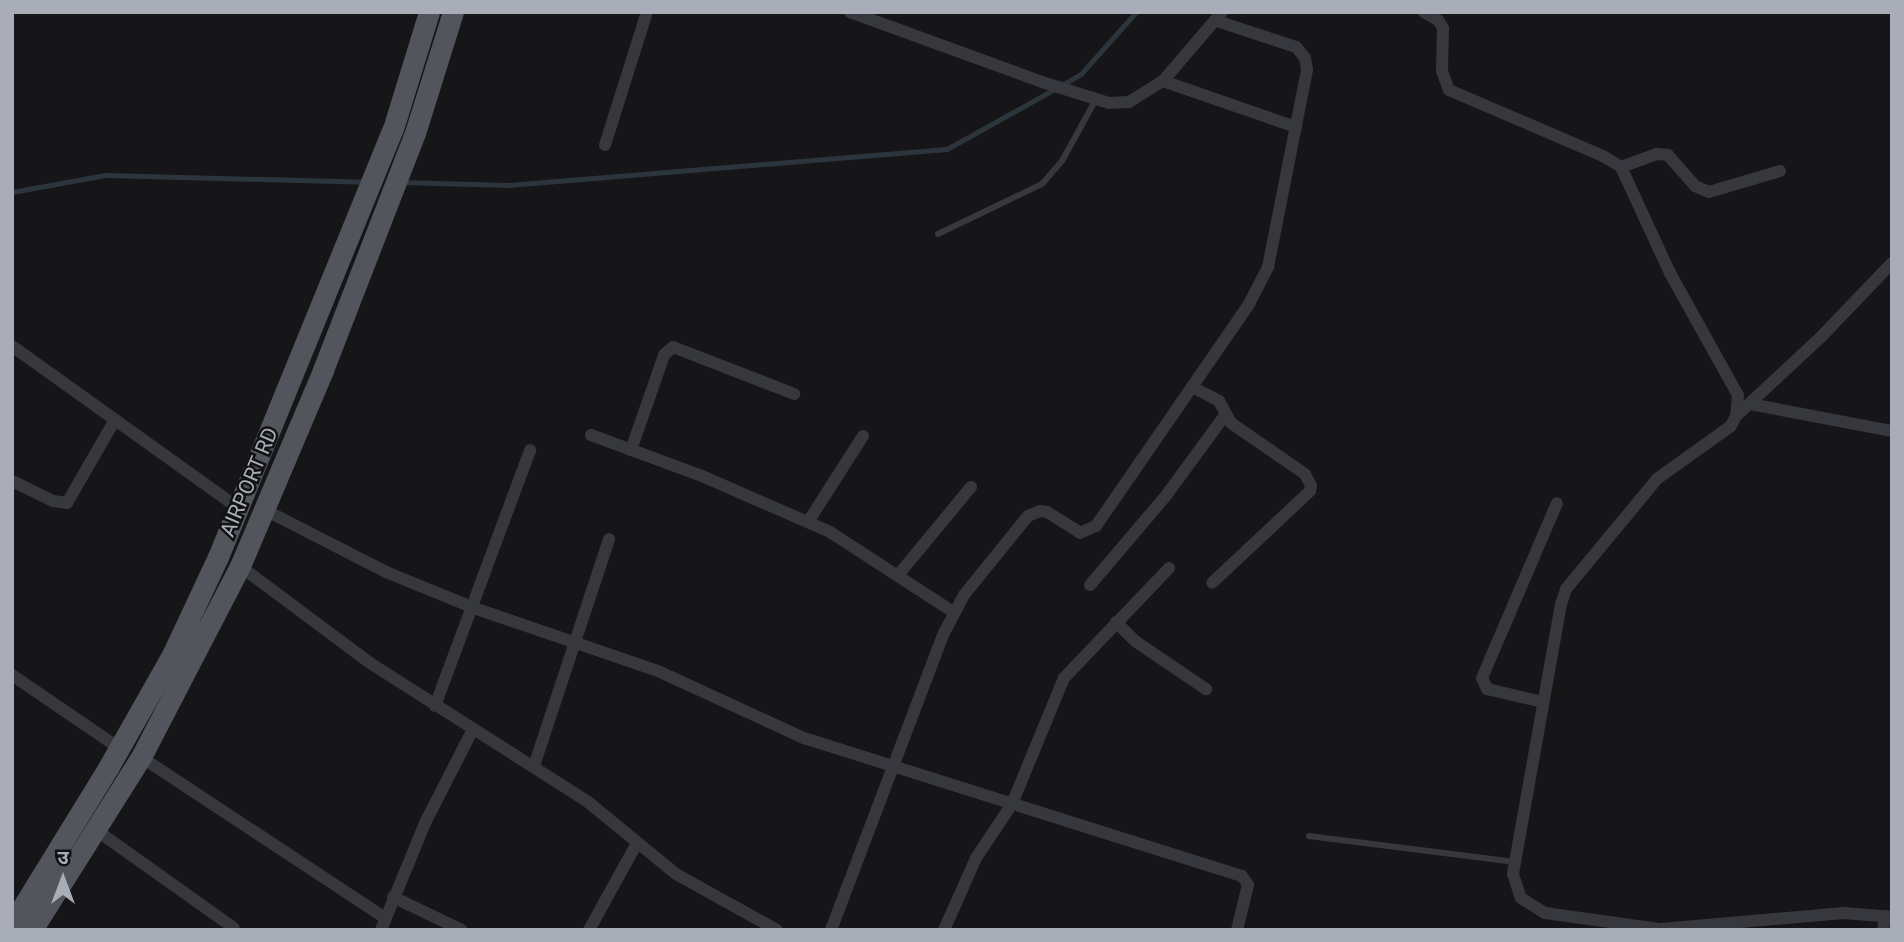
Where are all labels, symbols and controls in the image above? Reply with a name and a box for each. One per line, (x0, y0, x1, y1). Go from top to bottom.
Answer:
street label: AIRPORT RD (215, 423, 283, 541)
north arrow (28, 844, 98, 914)
text: उ (57, 846, 69, 869)

